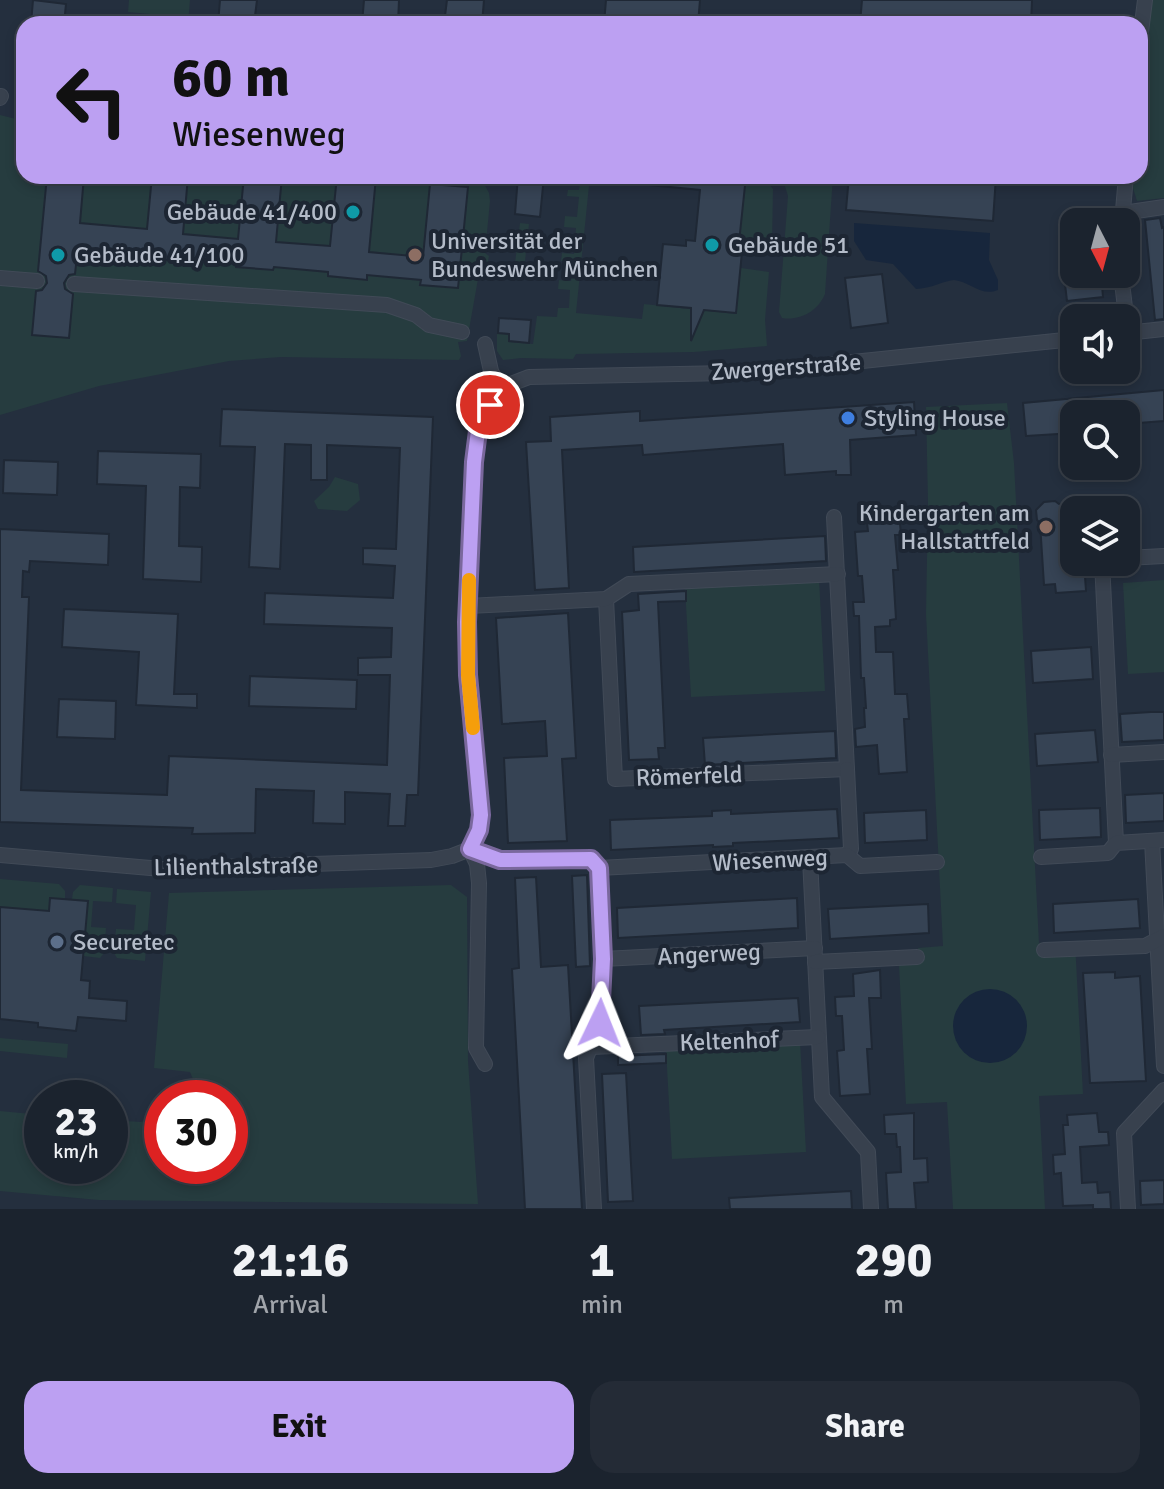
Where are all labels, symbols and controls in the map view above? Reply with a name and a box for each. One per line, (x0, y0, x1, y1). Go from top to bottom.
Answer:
text: 60 m (172, 43, 290, 112)
icon: left (40, 48, 144, 152)
text: Wiesenweg (172, 112, 346, 157)
place label: Gebäude 41/400 (167, 197, 337, 227)
marker: Gebäude 41/400 (344, 203, 362, 221)
north arrow (1060, 208, 1140, 288)
map controls (1060, 208, 1140, 576)
place label: Universität der Bundeswehr München (431, 226, 658, 284)
place label: Gebäude 51 (728, 230, 849, 260)
marker: Gebäude 51 (703, 236, 721, 254)
place label: Gebäude 41/100 (74, 240, 244, 270)
marker: Gebäude 41/100 (49, 246, 67, 264)
marker: Universität der Bundeswehr München (406, 246, 424, 264)
button: sound (1060, 304, 1140, 384)
street label: Zwergerstraße (710, 347, 862, 387)
pin (456, 371, 524, 439)
icon: arrive (468, 383, 512, 427)
button: search (1060, 400, 1140, 480)
place label: Styling House (864, 403, 1006, 433)
marker: Styling House (839, 409, 857, 427)
button: layers (1060, 496, 1140, 576)
place label: Kindergarten am Hallstattfeld (859, 498, 1030, 556)
marker: Kindergarten am Hallstattfeld (1037, 518, 1055, 536)
street label: Römerfeld (635, 759, 743, 793)
street label: Wiesenweg (711, 842, 829, 878)
street label: Lilienthalstraße (153, 850, 319, 882)
place label: Securetec (73, 927, 175, 957)
marker: Securetec (48, 933, 66, 951)
street label: Angerweg (657, 936, 761, 972)
position arrow (558, 981, 642, 1065)
street label: Keltenhof (679, 1024, 780, 1058)
speed limit sign: 30 (144, 1080, 248, 1184)
text: 23 (54, 1097, 98, 1147)
text: km/h (53, 1139, 99, 1164)
text: 21:16 (232, 1231, 349, 1290)
text: 1 (589, 1231, 615, 1290)
text: 290 (855, 1231, 932, 1290)
text: Arrival (253, 1289, 328, 1321)
text: min (581, 1289, 623, 1321)
text: m (883, 1289, 904, 1321)
button: Exit (24, 1381, 574, 1473)
button: Share (590, 1381, 1140, 1473)

